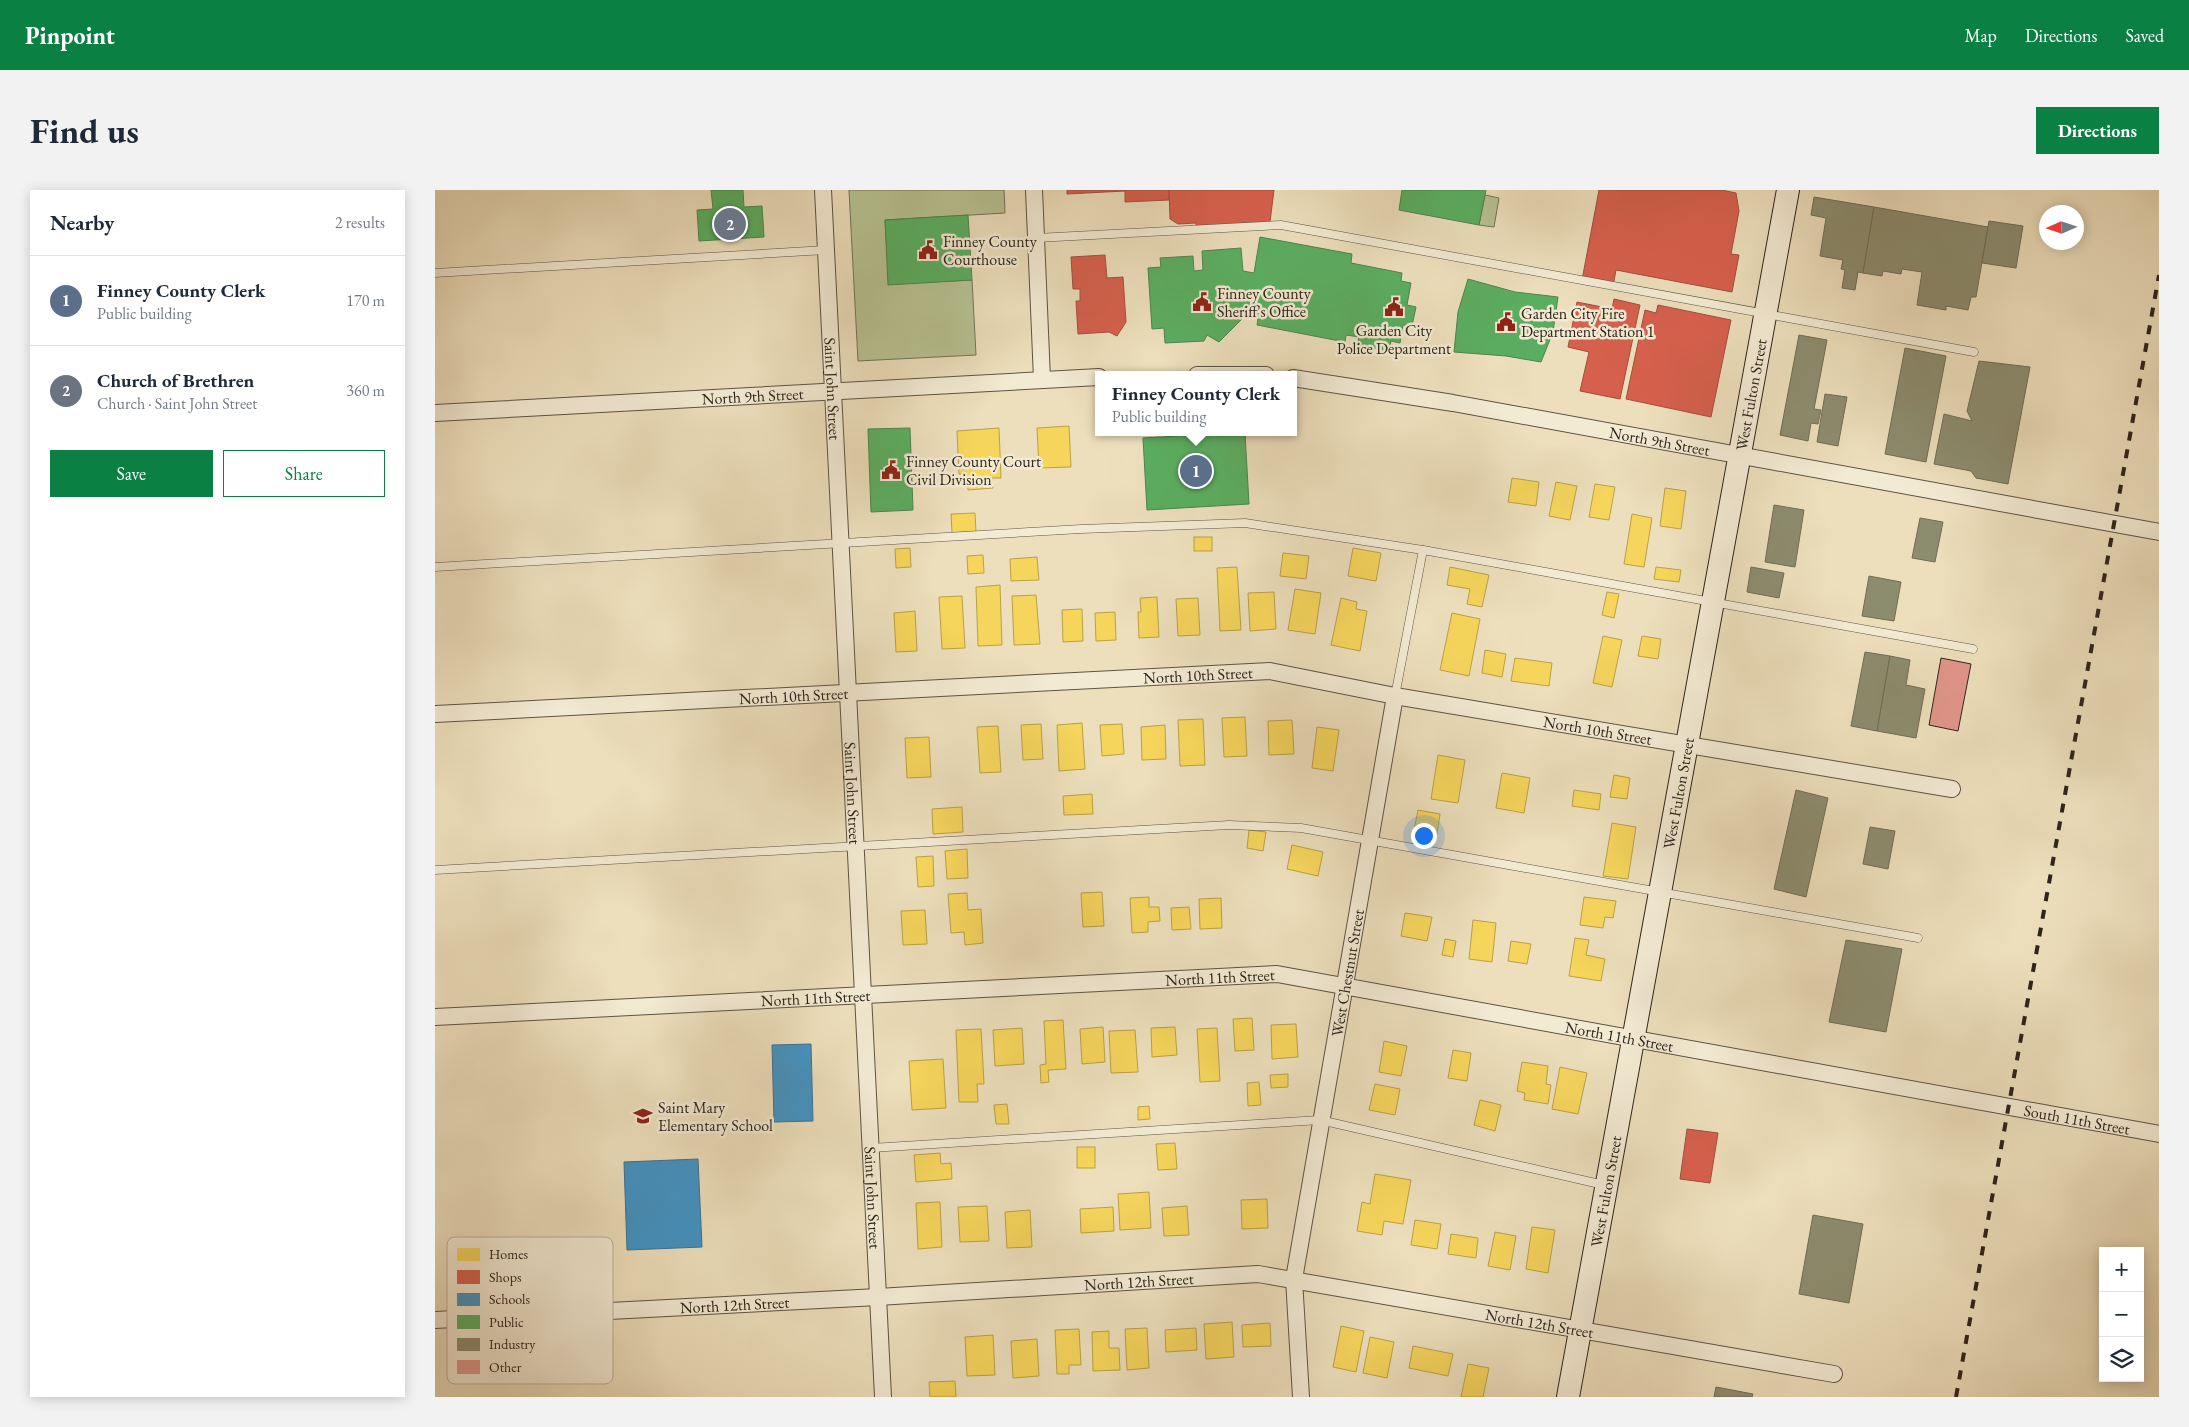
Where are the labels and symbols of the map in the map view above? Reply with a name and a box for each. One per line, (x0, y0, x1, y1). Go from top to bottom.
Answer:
pin: 2 (714, 205, 746, 243)
north arrow (2039, 205, 2084, 250)
place label: Finney County Courthouse (943, 231, 1038, 270)
public building icon: Finney County Courthouse (917, 239, 939, 261)
place label: Finney County Sheriff's Office (1217, 283, 1312, 322)
public building icon: Finney County Sheriff's Office (1191, 291, 1213, 313)
public building icon: Garden City Police Department (1383, 296, 1405, 318)
place label: Garden City Fire Department Station 1 (1521, 303, 1654, 342)
public building icon: Garden City Fire Department Station 1 (1495, 311, 1517, 333)
place label: Garden City Police Department (1337, 320, 1451, 359)
street label: Saint John Street (820, 337, 846, 441)
street label: West Fulton Street (1730, 337, 1771, 452)
street label: North 9th Street (701, 383, 804, 409)
street label: North 9th Street (1608, 421, 1712, 460)
place label: Finney County Court Civil Division (906, 451, 1041, 490)
pin: 1 (1180, 452, 1212, 490)
public building icon: Finney County Court Civil Division (880, 459, 902, 481)
street label: North 10th Street (1143, 661, 1253, 688)
street label: North 10th Street (738, 682, 849, 709)
street label: North 10th Street (1542, 710, 1653, 749)
street label: West Fulton Street (1658, 735, 1699, 850)
street label: Saint John Street (840, 741, 866, 845)
your location (1411, 823, 1437, 849)
street label: West Chestnut Street (1326, 907, 1368, 1038)
street label: North 11th Street (1165, 964, 1275, 990)
street label: North 11th Street (760, 984, 871, 1011)
street label: North 11th Street (1564, 1016, 1675, 1056)
place label: Saint Mary Elementary School (658, 1097, 773, 1136)
street label: South 11th Street (2022, 1099, 2132, 1139)
school or university icon: Saint Mary Elementary School (632, 1105, 654, 1127)
street label: West Fulton Street (1585, 1134, 1626, 1249)
street label: Saint John Street (860, 1146, 886, 1250)
legend (447, 1237, 613, 1384)
text: Homes (489, 1245, 529, 1263)
street label: North 12th Street (1084, 1267, 1194, 1295)
text: Shops (489, 1268, 522, 1286)
text: Schools (489, 1290, 530, 1308)
street label: North 12th Street (679, 1291, 790, 1318)
street label: North 12th Street (1484, 1303, 1595, 1343)
text: Public (489, 1313, 524, 1331)
text: Industry (489, 1335, 536, 1353)
text: Other (489, 1358, 522, 1376)

